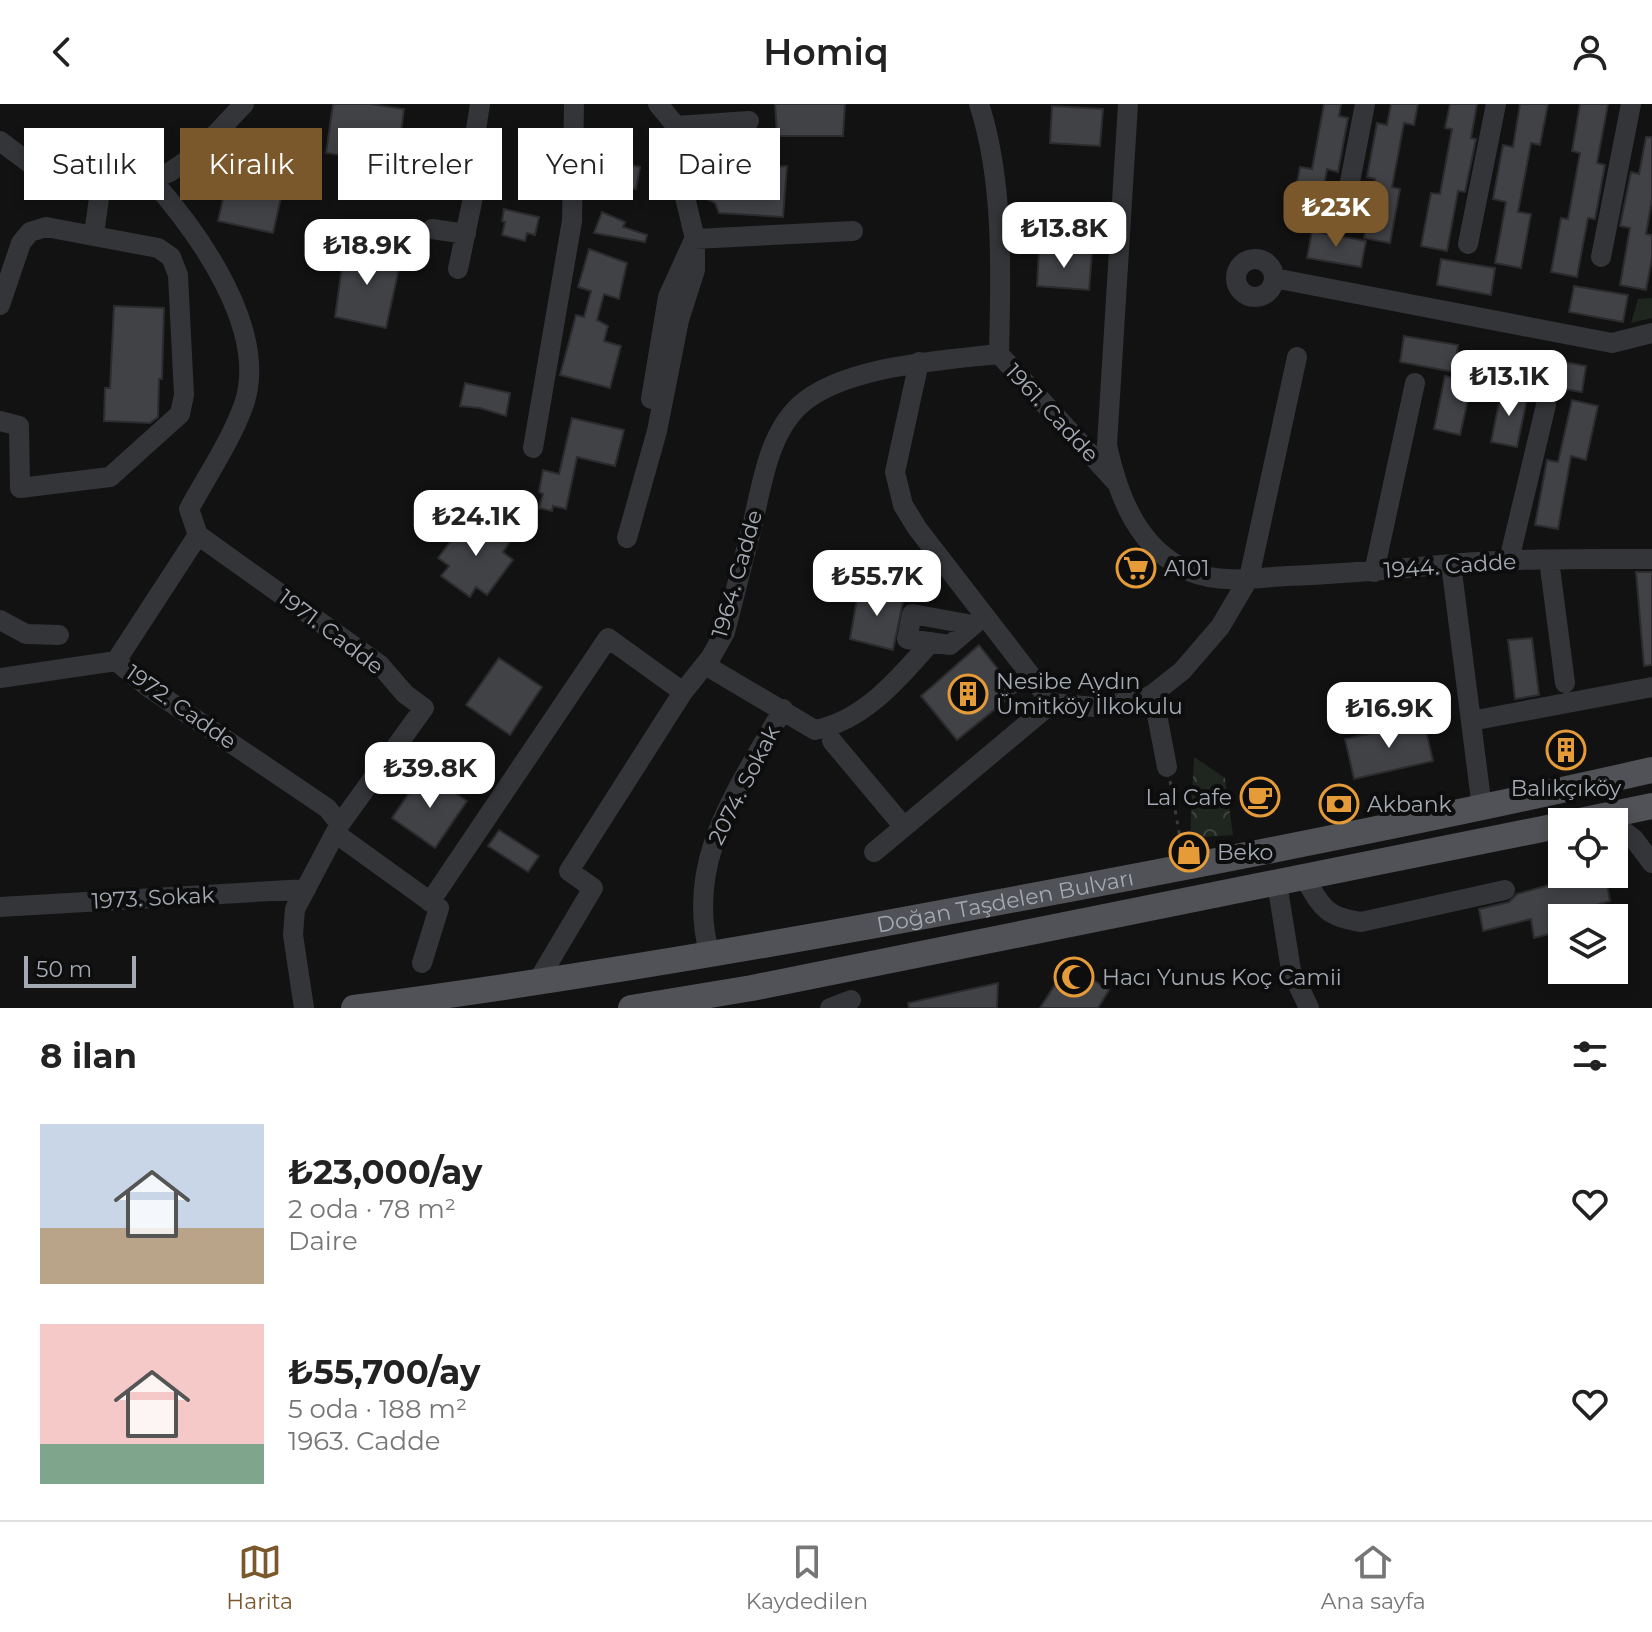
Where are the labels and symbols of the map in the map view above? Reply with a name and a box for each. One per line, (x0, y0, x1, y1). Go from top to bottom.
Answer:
pin: ₺23K (1289, 181, 1383, 249)
pin: ₺13.8K (999, 202, 1129, 270)
pin: ₺18.9K (302, 219, 432, 287)
pin: ₺13.1K (1444, 350, 1574, 418)
street label: 1961. Cadde (1000, 358, 1104, 468)
pin: ₺24.1K (411, 490, 541, 558)
street label: 1964. Cadde (706, 507, 768, 641)
supermarket icon: A101 (1115, 547, 1157, 589)
street label: 1944. Cadde (1383, 548, 1517, 584)
pin: ₺55.7K (812, 550, 942, 618)
place label: A101 (1164, 555, 1209, 582)
street label: 1971. Cadde (273, 584, 389, 680)
street label: 1972. Cadde (120, 659, 242, 755)
place label: Nesibe Aydın Ümitköy İlkokulu (996, 668, 1183, 720)
building icon: Nesibe Aydın Ümitköy İlkokulu (947, 673, 989, 715)
pin: ₺16.9K (1324, 682, 1454, 750)
street label: 2074. Sokak (702, 720, 786, 849)
building icon: Balıkçıköy (1545, 729, 1587, 771)
pin: ₺39.8K (365, 742, 495, 810)
place label: Balıkçıköy (1511, 775, 1621, 802)
cafe icon: Lal Cafe (1239, 776, 1281, 818)
bank icon: Akbank (1318, 783, 1360, 825)
place label: Lal Cafe (1145, 784, 1232, 811)
place label: Akbank (1367, 791, 1453, 818)
shop icon: Beko (1168, 831, 1210, 873)
place label: Beko (1217, 839, 1273, 866)
street label: Doğan Taşdelen Bulvarı (874, 864, 1136, 938)
street label: 1973. Sokak (91, 881, 216, 915)
scale bar (24, 952, 136, 988)
mosque icon: Hacı Yunus Koç Camii (1053, 956, 1095, 998)
place label: Hacı Yunus Koç Camii (1102, 964, 1342, 991)

